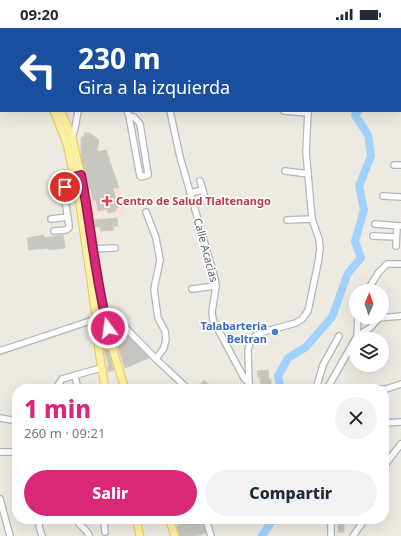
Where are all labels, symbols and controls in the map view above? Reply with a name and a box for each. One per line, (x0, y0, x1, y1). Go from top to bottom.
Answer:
text: 09:20 (20, 4, 59, 24)
text: 230 m (78, 39, 161, 77)
icon: left (12, 44, 64, 96)
text: Gira a la izquierda (78, 75, 230, 99)
pin (48, 170, 82, 204)
icon: arrive (54, 176, 76, 198)
place label: Centro de Salud Tlaltenango (116, 193, 271, 208)
marker: Centro de Salud Tlaltenango (101, 195, 113, 207)
street label: Calle Acacias (191, 216, 222, 284)
north arrow (349, 284, 389, 324)
map controls (349, 284, 389, 372)
position arrow (87, 307, 129, 349)
place label: Talabarteria Beltran (200, 318, 267, 346)
marker: Talabarteria Beltran (270, 327, 280, 337)
button: layers (349, 332, 389, 372)
text: 1 min (24, 392, 91, 425)
button: close (335, 397, 377, 439)
text: 260 m · 09:21 (24, 424, 105, 442)
button: Salir (24, 470, 197, 516)
button: Compartir (205, 470, 377, 516)

